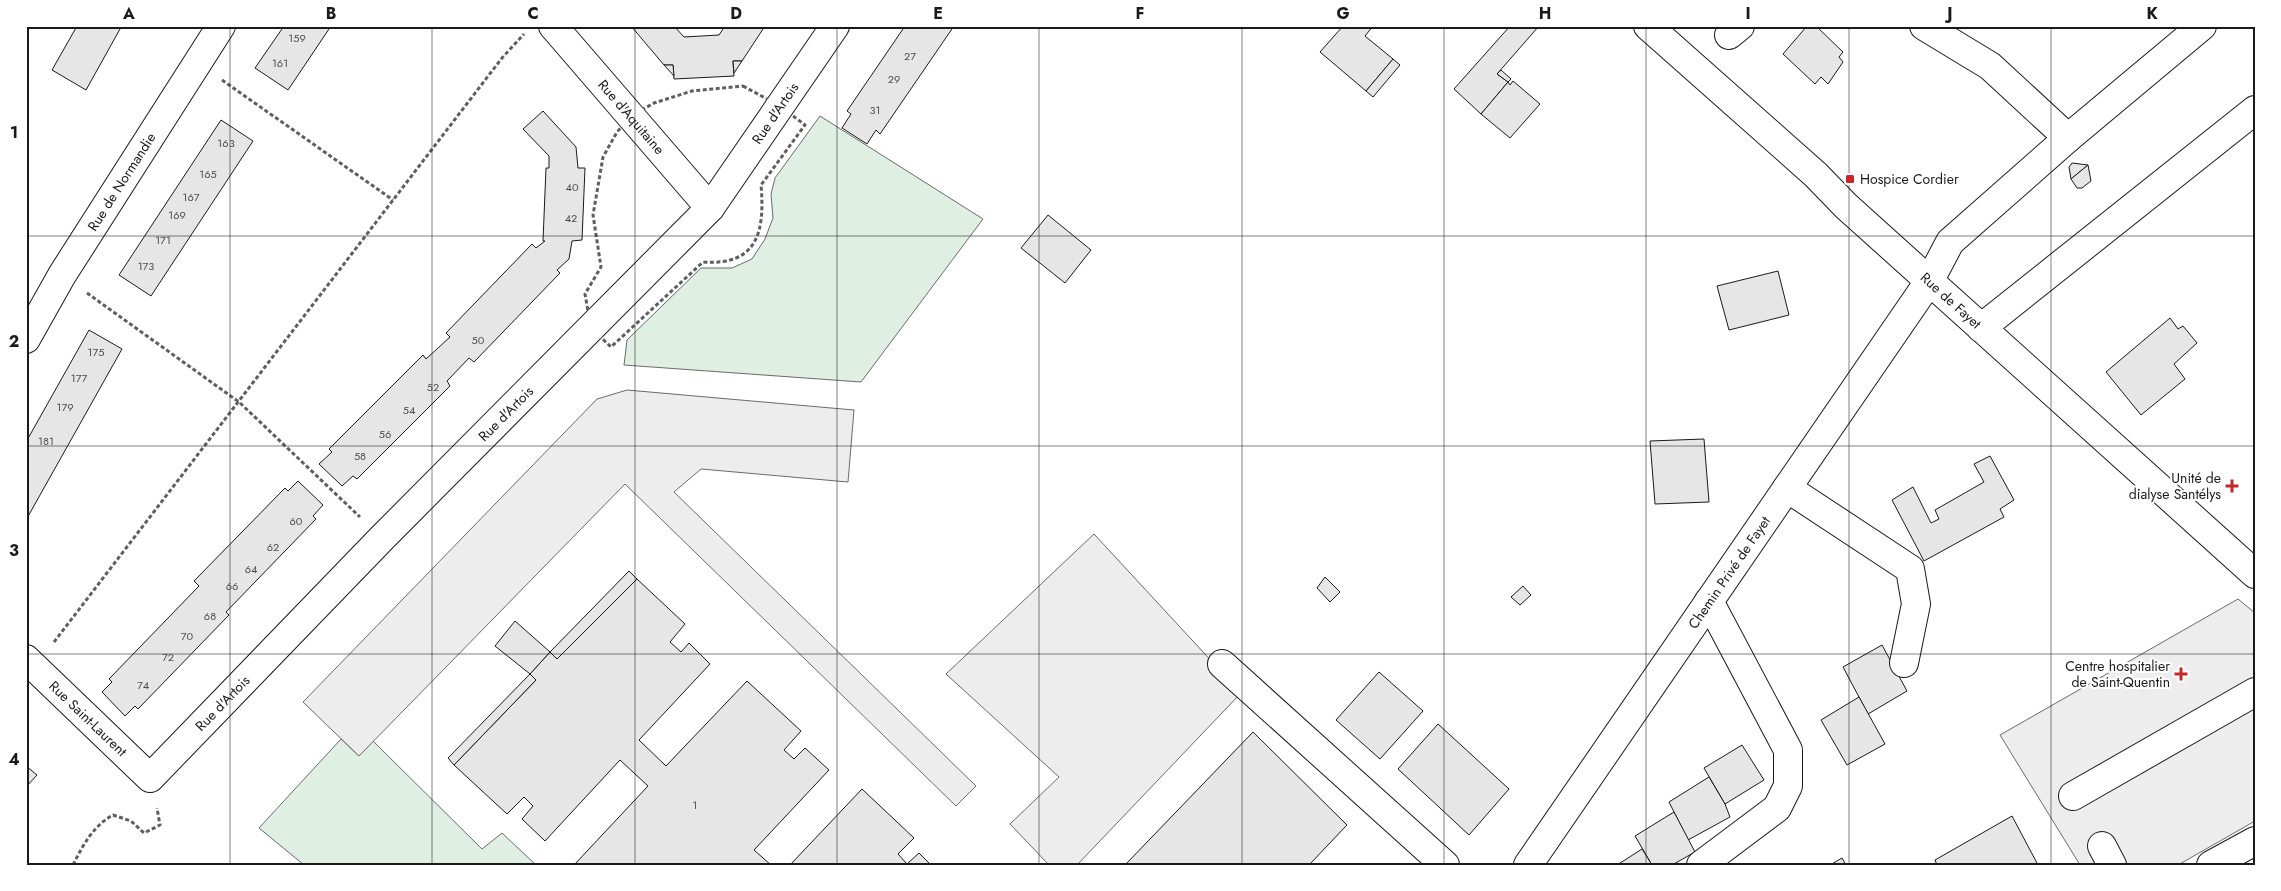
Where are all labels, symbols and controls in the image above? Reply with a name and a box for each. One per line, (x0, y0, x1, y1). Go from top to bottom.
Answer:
text: A (122, 2, 135, 25)
text: B (326, 2, 336, 25)
text: C (527, 2, 539, 25)
text: D (730, 2, 742, 25)
text: E (933, 2, 943, 25)
text: F (1136, 2, 1144, 25)
text: G (1336, 2, 1350, 25)
text: H (1539, 2, 1551, 25)
text: I (1745, 2, 1751, 25)
text: J (1944, 2, 1953, 25)
text: K (2146, 2, 2158, 25)
house number: 159 (288, 30, 306, 46)
house number: 27 (904, 48, 916, 64)
house number: 161 (272, 55, 288, 71)
house number: 29 (888, 71, 900, 87)
street label: Rue d'Aquitaine (593, 75, 669, 159)
street label: Rue d'Artois (747, 78, 804, 148)
house number: 31 (870, 102, 880, 118)
text: 1 (10, 121, 18, 144)
street label: Rue de Normandie (83, 129, 160, 235)
house number: 163 (217, 135, 235, 151)
house number: 165 (199, 166, 217, 182)
place label: Hospice Cordier (1860, 169, 1959, 189)
marker: Hospice Cordier (1844, 173, 1856, 185)
house number: 40 (565, 179, 579, 195)
house number: 167 (182, 189, 200, 205)
house number: 169 (168, 207, 186, 223)
house number: 42 (565, 210, 577, 226)
house number: 171 (155, 232, 171, 248)
house number: 173 (138, 258, 154, 274)
street label: Rue de Fayet (1916, 268, 1986, 334)
text: 2 (9, 330, 19, 353)
house number: 50 (472, 332, 485, 348)
house number: 175 (88, 344, 104, 360)
house number: 177 (71, 370, 87, 386)
house number: 52 (427, 379, 439, 395)
street label: Rue d'Artois (474, 381, 538, 446)
house number: 179 (56, 399, 74, 415)
house number: 54 (403, 402, 416, 418)
house number: 56 (379, 426, 391, 442)
house number: 181 (38, 433, 54, 449)
house number: 58 (354, 448, 366, 464)
place label: Unité de dialyse Santélys (2129, 468, 2221, 504)
marker: Unité de dialyse Santélys (2225, 479, 2239, 493)
street label: Chemin Privé de Fayet (1683, 512, 1775, 633)
house number: 60 (290, 513, 303, 529)
text: 3 (9, 539, 19, 562)
house number: 62 (267, 539, 279, 555)
house number: 64 (245, 561, 258, 577)
house number: 66 (226, 578, 238, 594)
house number: 68 (204, 608, 216, 624)
house number: 70 (181, 628, 194, 644)
house number: 72 (162, 649, 174, 665)
place label: Centre hospitalier de Saint-Quentin (2065, 656, 2170, 692)
marker: Centre hospitalier de Saint-Quentin (2174, 667, 2188, 681)
street label: Rue d'Artois (191, 670, 254, 736)
street label: Rue Saint-Laurent (45, 676, 132, 761)
house number: 74 (137, 677, 150, 693)
text: 4 (8, 748, 20, 771)
house number: 1 (693, 797, 697, 813)

